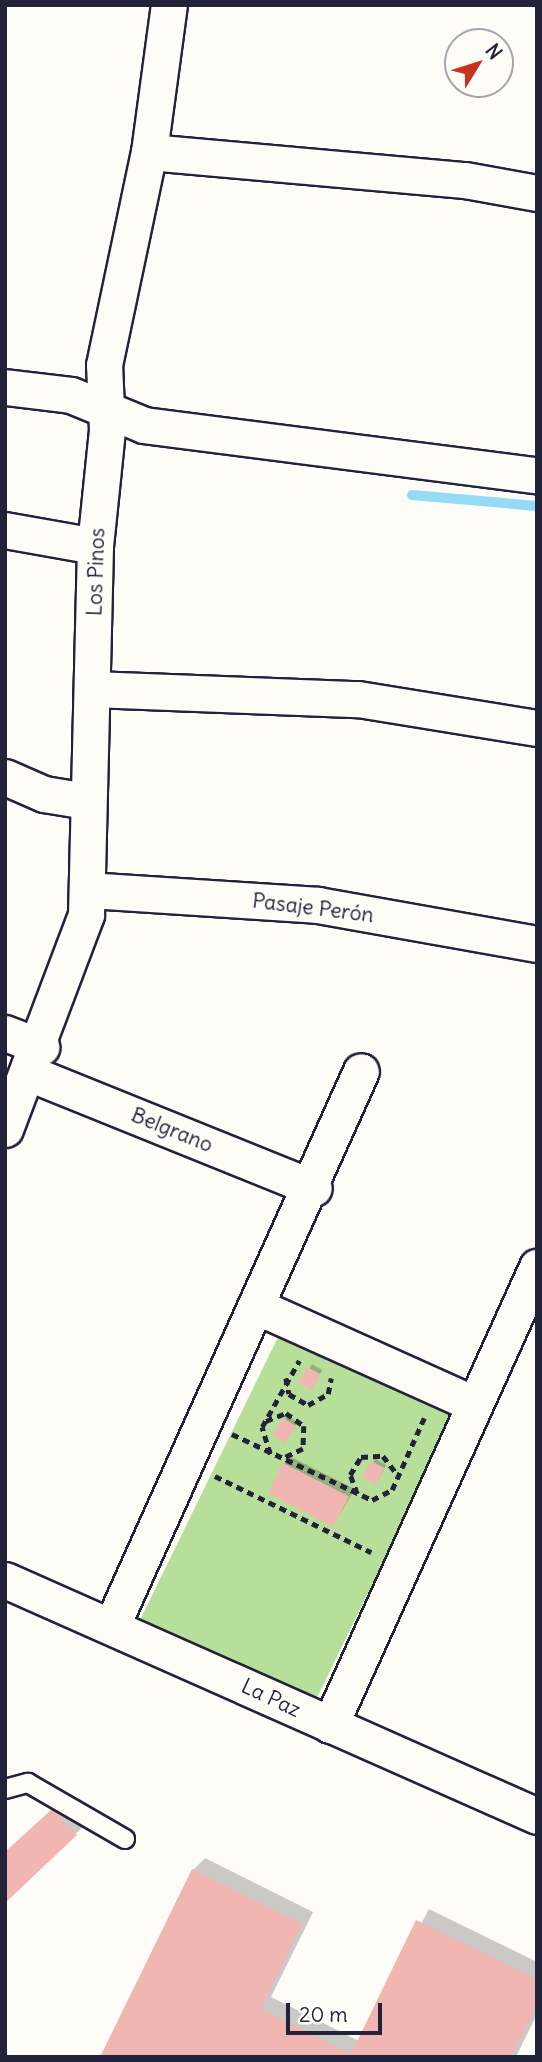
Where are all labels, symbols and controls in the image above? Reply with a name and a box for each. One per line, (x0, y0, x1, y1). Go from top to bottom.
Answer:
north arrow (444, 28, 514, 98)
text: N (480, 39, 507, 64)
street label: Los Pinos (82, 527, 110, 617)
street label: Pasaje Perón (251, 888, 375, 928)
street label: Belgrano (128, 1102, 216, 1158)
street label: La Paz (237, 1673, 305, 1723)
scale bar (290, 1988, 386, 2032)
text: 20 m (299, 2001, 348, 2028)

